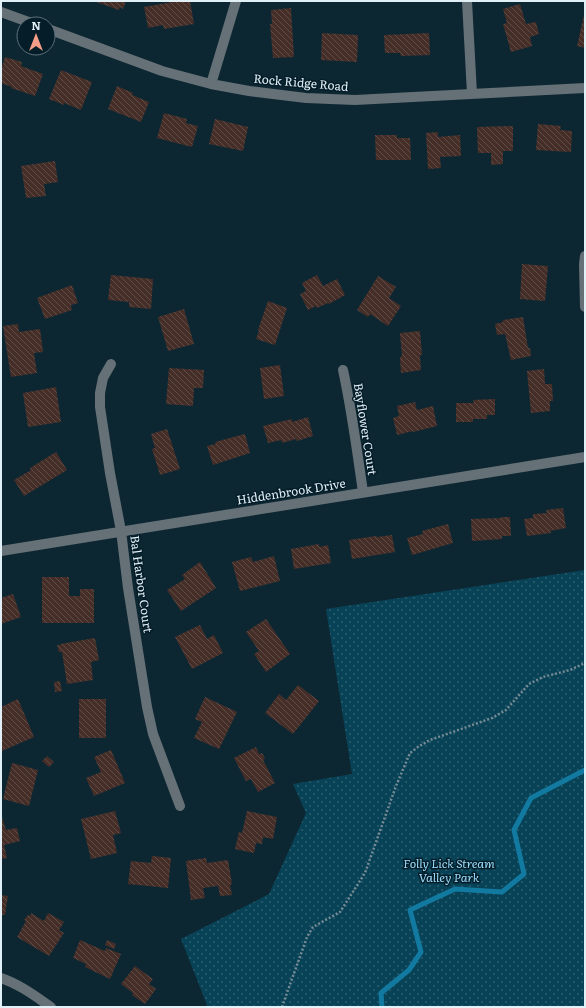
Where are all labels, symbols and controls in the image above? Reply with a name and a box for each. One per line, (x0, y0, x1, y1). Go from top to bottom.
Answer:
north arrow (16, 16, 56, 56)
text: N (31, 17, 41, 33)
street label: Rock Ridge Road (253, 69, 350, 95)
street label: Bayflower Court (350, 382, 382, 477)
street label: Hiddenbrook Drive (235, 474, 347, 508)
street label: Bal Harbor Court (126, 534, 158, 634)
park label: Folly Lick Stream Valley Park (403, 854, 495, 886)

